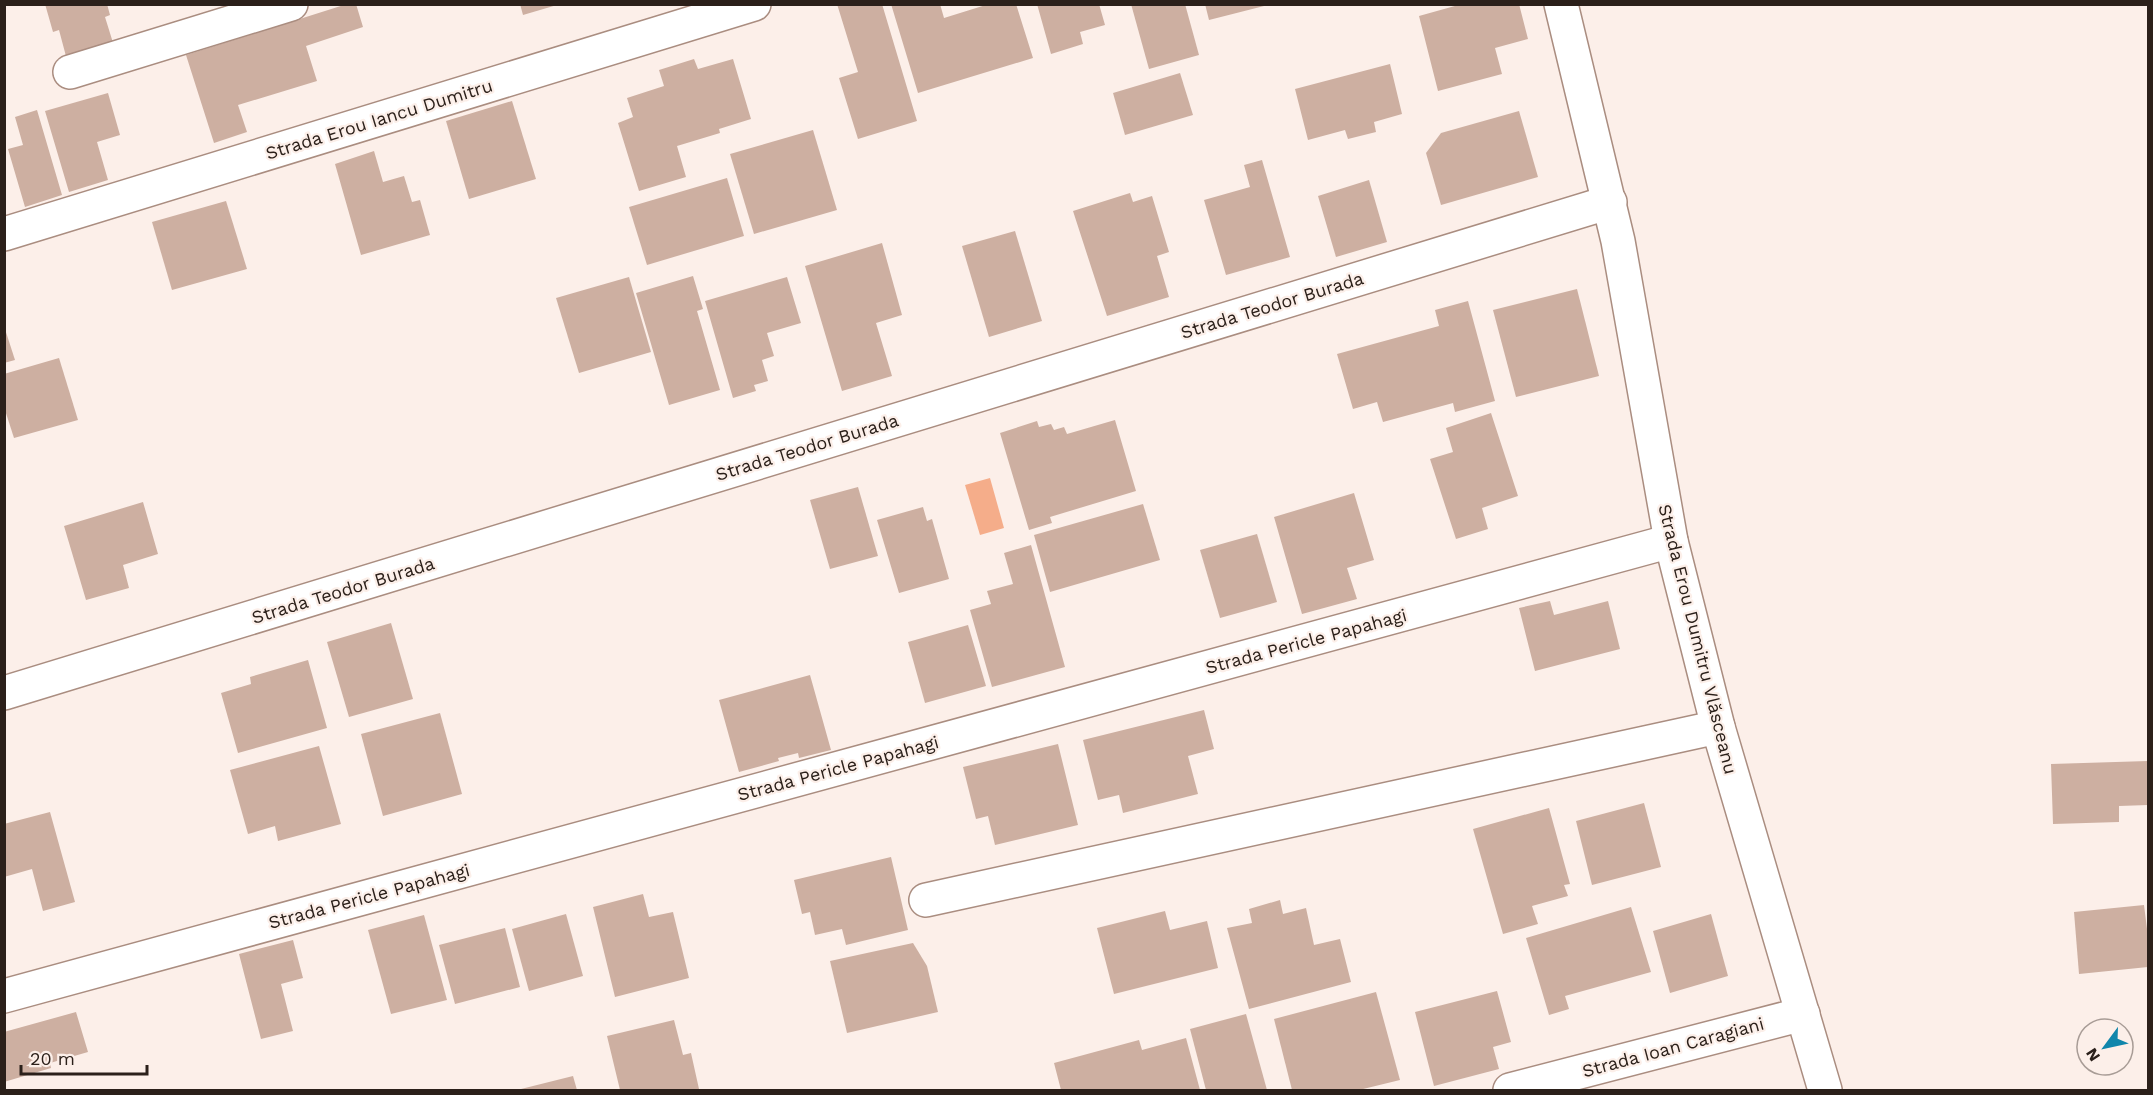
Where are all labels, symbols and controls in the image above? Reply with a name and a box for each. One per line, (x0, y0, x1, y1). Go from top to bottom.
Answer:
street label: Strada Erou Iancu Dumitru (263, 74, 495, 164)
street label: Strada Teodor Burada (1178, 267, 1366, 343)
street label: Strada Teodor Burada (713, 409, 901, 485)
street label: Strada Erou Dumitru Vlăsceanu (1654, 502, 1742, 776)
street label: Strada Teodor Burada (249, 552, 437, 628)
street label: Strada Pericle Papahagi (1203, 604, 1409, 678)
street label: Strada Pericle Papahagi (735, 731, 941, 805)
street label: Strada Pericle Papahagi (266, 859, 472, 933)
street label: Strada Ioan Caragiani (1580, 1013, 1766, 1081)
north arrow (2075, 1017, 2135, 1077)
scale bar (21, 1038, 147, 1076)
text: N (2082, 1045, 2104, 1065)
text: 20 m (30, 1048, 75, 1069)

